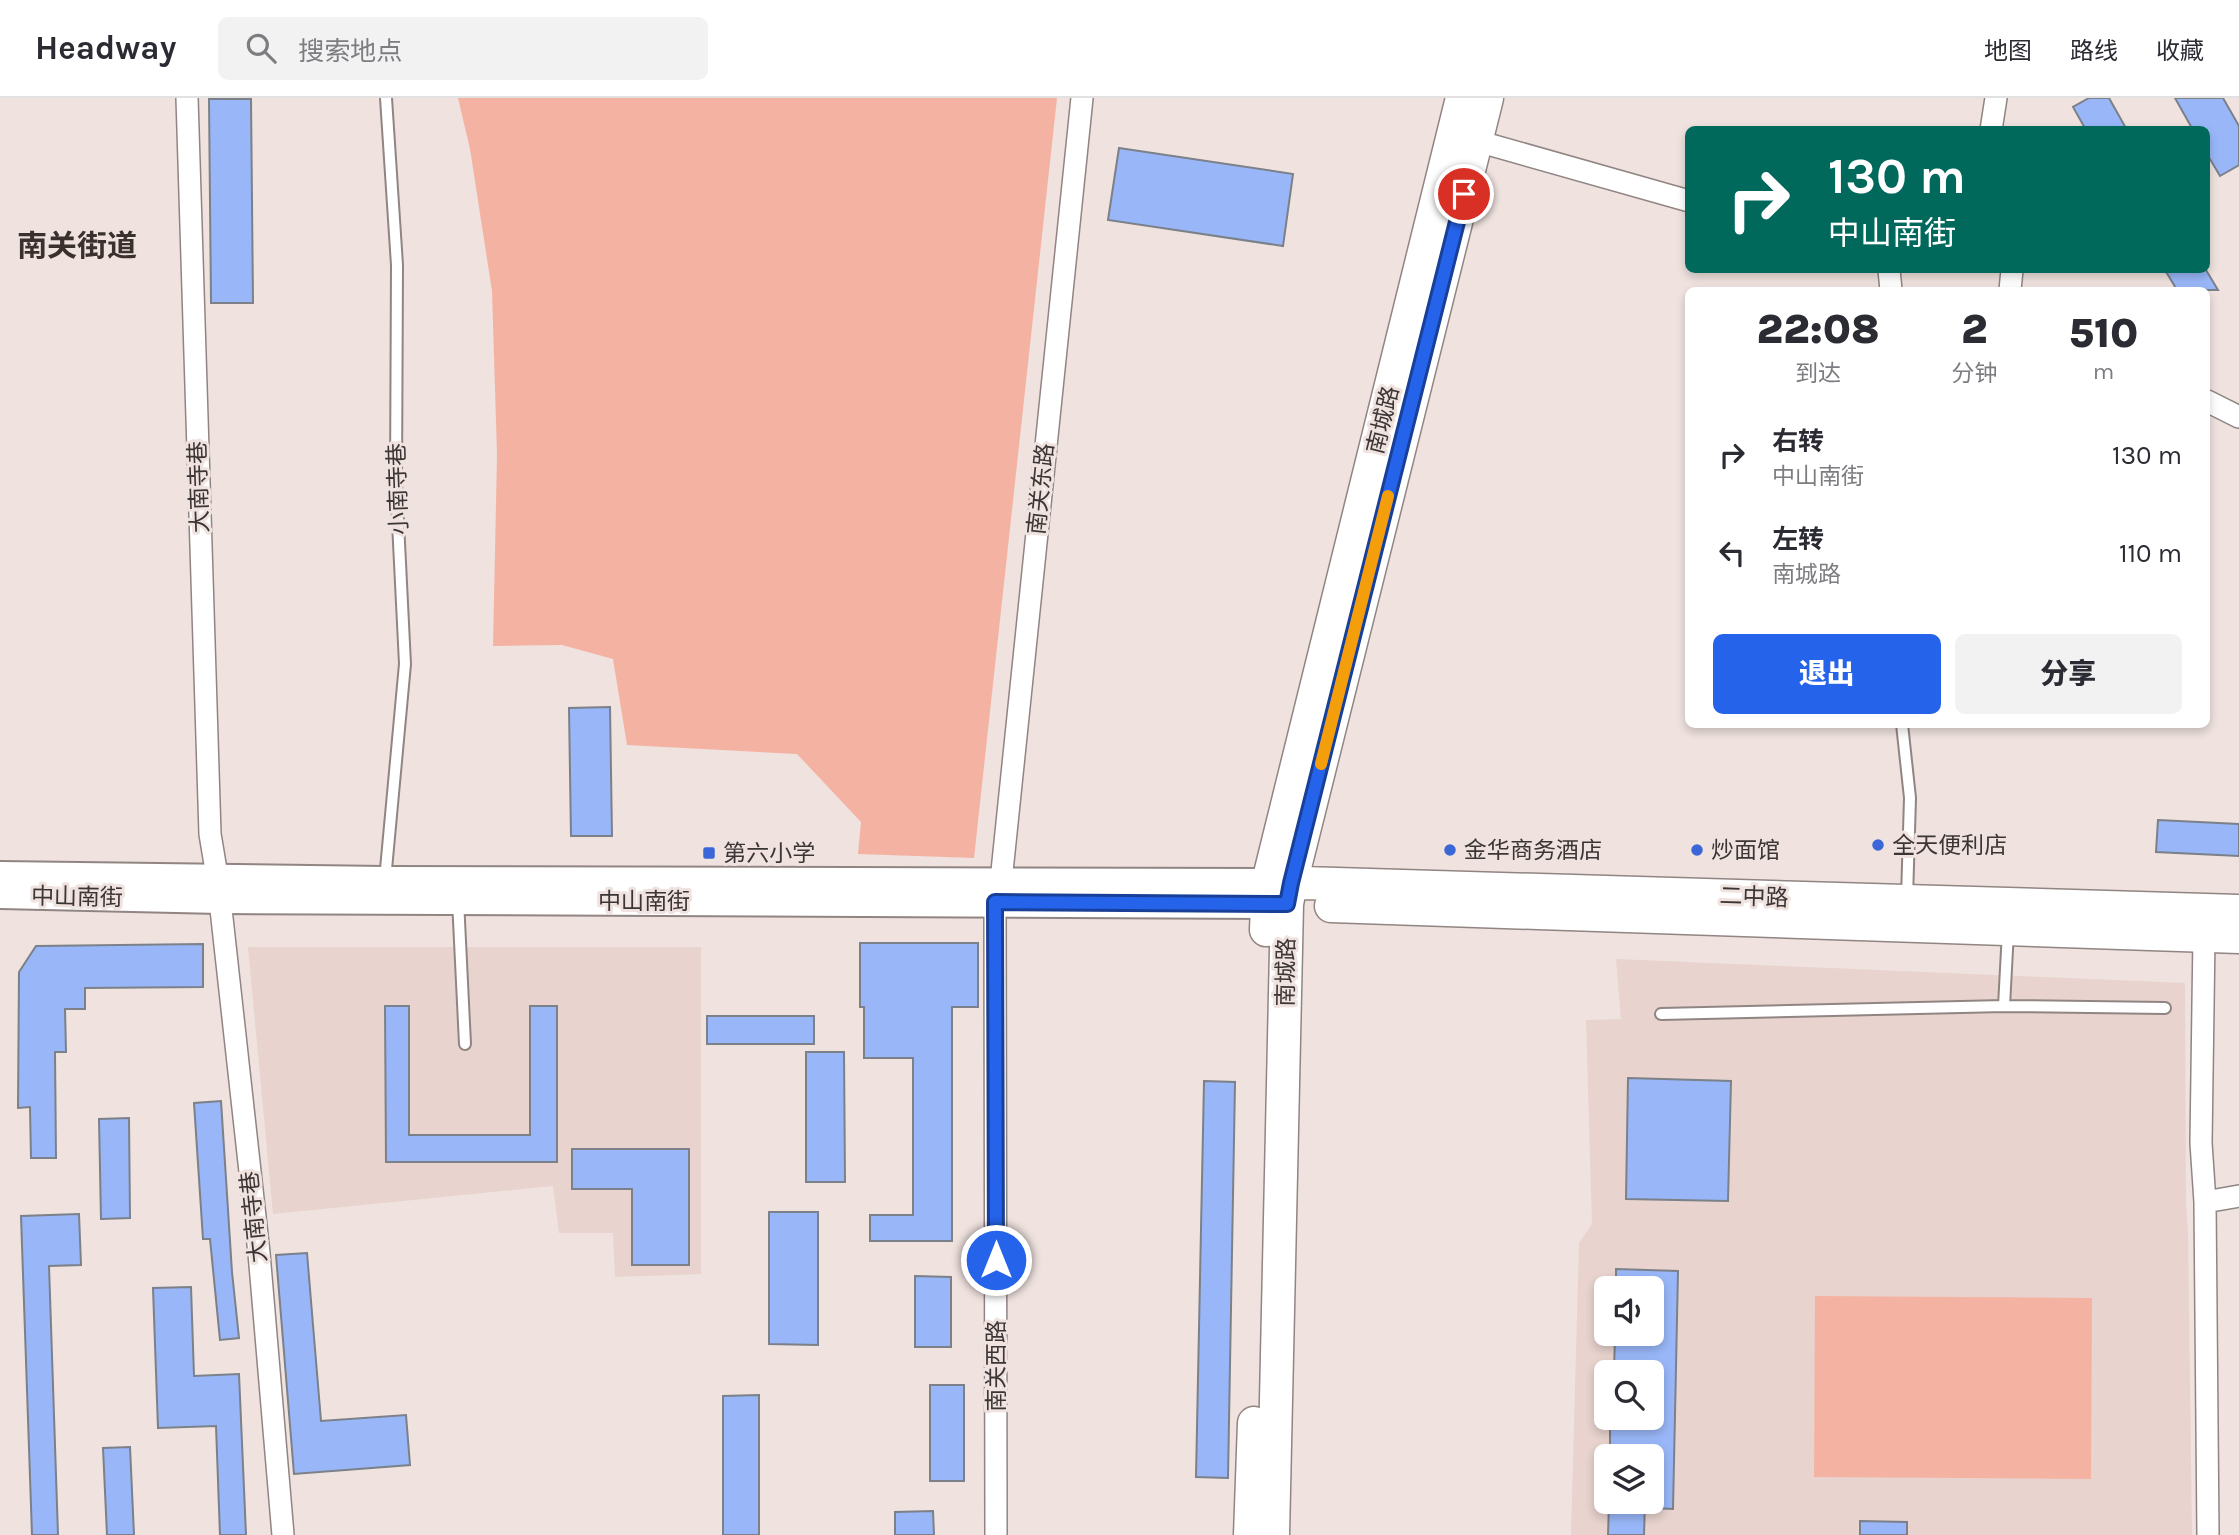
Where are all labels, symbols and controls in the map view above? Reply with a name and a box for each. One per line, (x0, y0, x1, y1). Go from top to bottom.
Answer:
search box (218, 17, 708, 80)
text: Headway (35, 29, 176, 67)
icon: search (242, 29, 280, 67)
text: 搜索地点 (298, 36, 402, 67)
text: 地图 (1984, 37, 2032, 65)
text: 路线 (2070, 37, 2118, 65)
text: 收藏 (2156, 37, 2204, 65)
text: 130 m (1828, 148, 1966, 205)
icon: right (1713, 154, 1804, 245)
pin (1434, 164, 1494, 224)
icon: arrive (1445, 175, 1483, 213)
text: 中山南街 (1828, 215, 1956, 252)
district label: 南关街道 (17, 228, 137, 264)
text: 22:08 (1757, 304, 1880, 354)
text: 2 (1961, 304, 1987, 354)
text: 510 (2069, 308, 2138, 358)
text: m (2093, 358, 2114, 385)
text: 到达 (1795, 360, 1841, 387)
text: 分钟 (1951, 360, 1997, 387)
street label: 南城路 (1362, 383, 1404, 457)
text: 右转 (1772, 426, 1824, 457)
icon: right (1713, 436, 1751, 474)
text: 130 m (2112, 440, 2182, 471)
street label: 大南寺巷 (184, 441, 214, 533)
street label: 南关东路 (1023, 442, 1059, 536)
street label: 小南寺巷 (383, 443, 413, 535)
text: 中山南街 (1772, 463, 1864, 490)
text: 左转 (1772, 524, 1824, 555)
icon: left (1713, 534, 1751, 572)
text: 110 m (2119, 538, 2182, 569)
text: 南城路 (1772, 561, 1841, 588)
button: 退出 (1713, 634, 1941, 714)
button: 分享 (1955, 634, 2182, 714)
place label: 全天便利店 (1892, 832, 2007, 859)
place label: 金华商务酒店 (1464, 837, 1602, 864)
place label: 炒面馆 (1711, 837, 1780, 864)
marker: 全天便利店 (1870, 837, 1886, 853)
place label: 第六小学 (723, 840, 815, 867)
marker: 金华商务酒店 (1442, 842, 1458, 858)
marker: 炒面馆 (1689, 842, 1705, 858)
marker: 第六小学 (701, 845, 717, 861)
street label: 二中路 (1719, 882, 1789, 912)
street label: 中山南街 (31, 883, 123, 911)
street label: 中山南街 (598, 888, 690, 915)
street label: 南城路 (1272, 937, 1300, 1007)
street label: 大南寺巷 (236, 1170, 272, 1264)
position arrow (959, 1223, 1033, 1297)
map controls (1594, 1276, 1664, 1514)
button: sound (1594, 1276, 1664, 1346)
street label: 南关西路 (983, 1320, 1010, 1412)
button: search (1594, 1360, 1664, 1430)
button: layers (1594, 1444, 1664, 1514)

